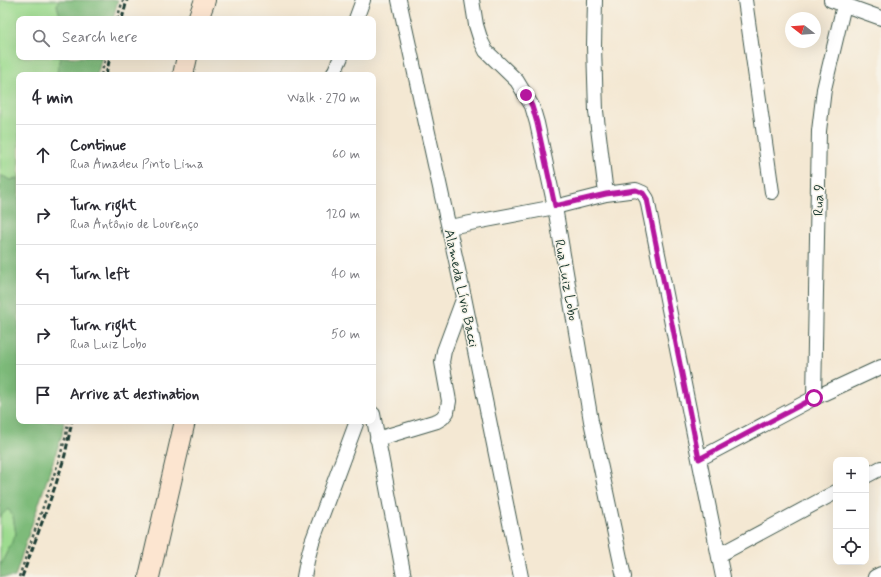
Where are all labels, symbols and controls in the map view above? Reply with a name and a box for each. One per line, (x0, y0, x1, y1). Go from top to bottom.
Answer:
north arrow (785, 12, 821, 48)
search box (16, 16, 376, 60)
icon: search (30, 27, 52, 49)
text: Search here (62, 28, 138, 48)
route end (517, 86, 535, 104)
text: 4 min (32, 87, 73, 109)
text: Walk · 270 m (287, 90, 360, 107)
text: Continue (70, 136, 126, 156)
icon: ahead (32, 144, 54, 166)
text: 60 m (332, 146, 360, 163)
text: Rua Amadeu Pinto Lima (70, 156, 204, 173)
street label: Rua 9 (810, 184, 828, 216)
text: Turn right (70, 196, 137, 216)
icon: right (32, 204, 54, 226)
text: 120 m (326, 206, 360, 223)
text: Rua Antônio de Lourenço (70, 216, 199, 233)
street label: Alameda Lívio Bacci (440, 227, 482, 349)
street label: Rua Luiz Lobo (550, 238, 582, 322)
icon: left (32, 264, 54, 286)
text: Turn left (70, 265, 130, 285)
text: 40 m (331, 266, 360, 283)
text: Turn right (70, 316, 137, 336)
icon: right (32, 324, 54, 346)
text: 50 m (331, 326, 360, 343)
text: Rua Luiz Lobo (70, 336, 147, 353)
icon: arrive (32, 384, 54, 406)
text: Arrive at destination (70, 385, 199, 405)
route start (805, 389, 823, 407)
map controls (833, 457, 869, 565)
button: + (833, 457, 869, 493)
button: − (833, 493, 869, 529)
button: locate (833, 529, 869, 565)

